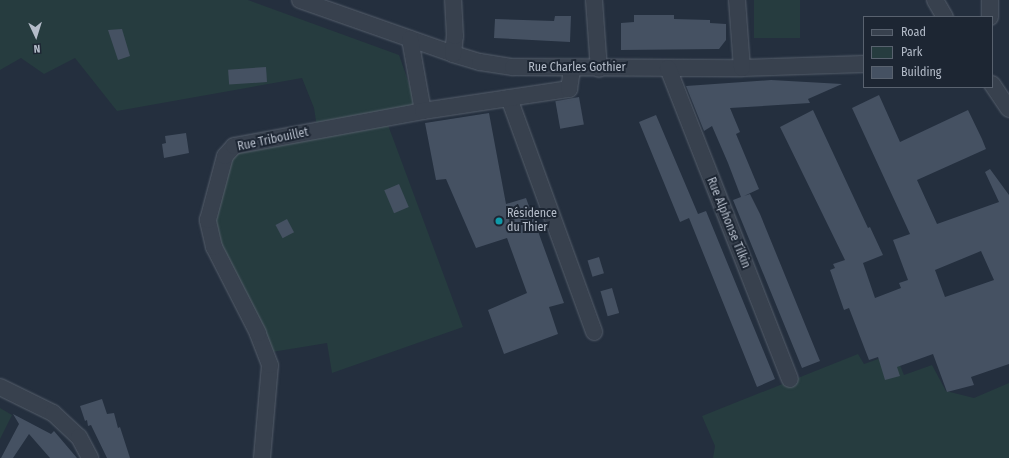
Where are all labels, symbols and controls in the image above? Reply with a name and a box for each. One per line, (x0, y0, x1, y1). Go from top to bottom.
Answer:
north arrow (16, 16, 56, 56)
legend (863, 16, 993, 88)
text: Road (901, 25, 926, 39)
text: N (33, 42, 41, 55)
text: Park (901, 45, 922, 59)
street label: Rue Charles Gothier (528, 61, 626, 75)
text: Building (901, 65, 941, 79)
street label: Rue Tribouillet (236, 125, 310, 155)
street label: Rue Alphonse Tilkin (703, 175, 753, 271)
place label: Résidence du Thier (507, 207, 557, 235)
marker: Résidence du Thier (494, 216, 504, 226)

